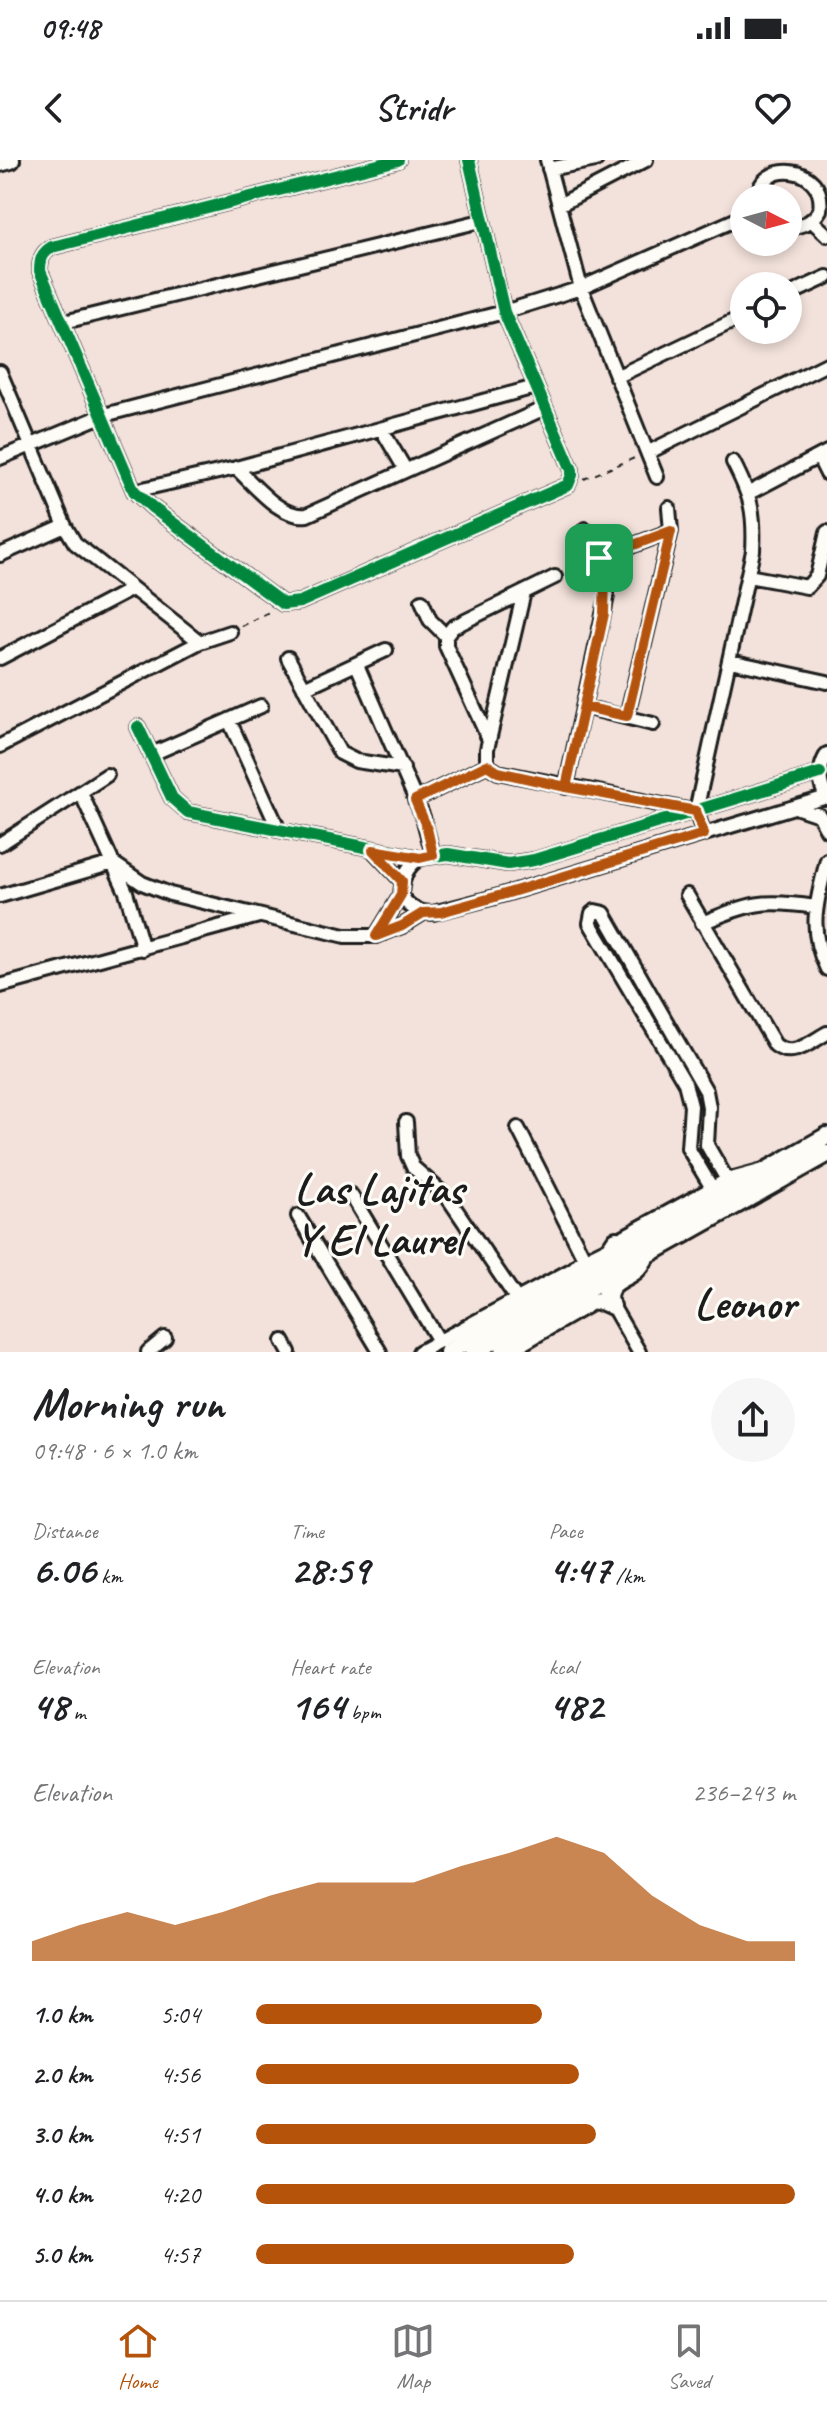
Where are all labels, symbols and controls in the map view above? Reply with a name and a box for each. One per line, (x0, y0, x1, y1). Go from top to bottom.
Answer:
text: 09:48 (40, 9, 100, 47)
text: Stridr (375, 85, 452, 131)
icon: back (32, 86, 76, 130)
icon: heart (751, 86, 795, 130)
north arrow (730, 184, 802, 256)
map controls (730, 184, 802, 344)
button: locate (730, 272, 802, 344)
pin (565, 524, 633, 592)
icon: arrive (577, 536, 621, 580)
district label: Las Lajitas Y El Laurel (295, 1161, 471, 1267)
district label: Leonor (694, 1276, 800, 1331)
text: Morning run (32, 1376, 224, 1431)
button: share (711, 1378, 795, 1462)
text: 09:48 · 6 × 1.0 km (32, 1434, 198, 1467)
text: Distance (32, 1517, 98, 1545)
text: Time (290, 1517, 324, 1545)
text: Pace (549, 1517, 583, 1545)
text: 6.06 (32, 1545, 96, 1595)
text: 28:59 (290, 1545, 369, 1595)
text: 4:47 (549, 1545, 610, 1595)
text: km (96, 1562, 122, 1590)
text: /km (610, 1562, 645, 1590)
text: Elevation (32, 1653, 100, 1681)
text: Heart rate (290, 1653, 371, 1681)
text: kcal (549, 1653, 578, 1681)
text: 48 (32, 1681, 68, 1731)
text: 164 (290, 1681, 345, 1731)
text: 482 (549, 1681, 603, 1731)
text: m (68, 1698, 86, 1726)
text: bpm (345, 1698, 381, 1726)
text: Elevation (32, 1776, 112, 1809)
text: 236–243 m (692, 1776, 795, 1809)
text: 1.0 km (32, 1998, 92, 2031)
text: 5:04 (160, 1998, 200, 2031)
text: 2.0 km (32, 2058, 92, 2091)
text: 4:56 (160, 2058, 200, 2091)
text: 3.0 km (32, 2118, 92, 2151)
text: 4:51 (160, 2118, 200, 2151)
text: 4.0 km (32, 2178, 92, 2211)
text: 4:20 (160, 2178, 200, 2211)
text: 5.0 km (32, 2238, 92, 2271)
text: 4:57 (160, 2238, 200, 2271)
tab: Home (116, 2319, 160, 2395)
tab: Map (391, 2319, 435, 2395)
tab: Saved (667, 2319, 711, 2395)

